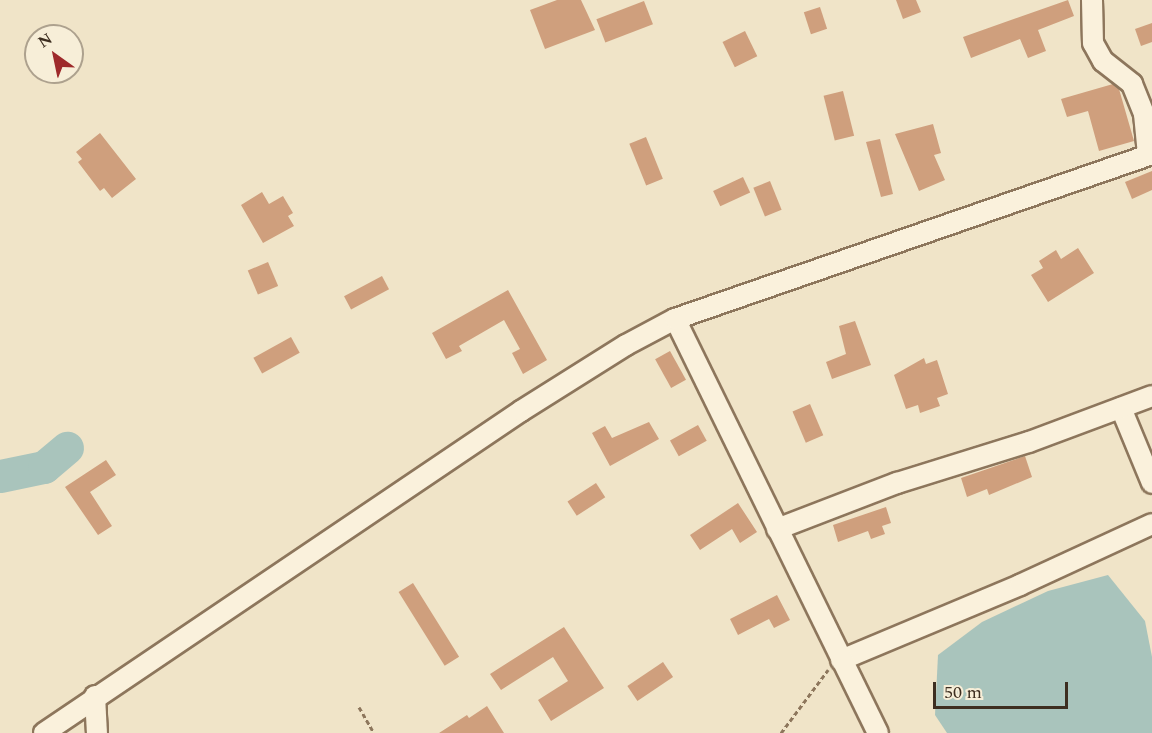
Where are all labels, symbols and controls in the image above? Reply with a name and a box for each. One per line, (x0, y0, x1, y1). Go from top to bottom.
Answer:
north arrow (24, 24, 84, 84)
text: N (33, 27, 57, 54)
scale bar (936, 670, 1071, 708)
text: 50 m (944, 679, 982, 706)

